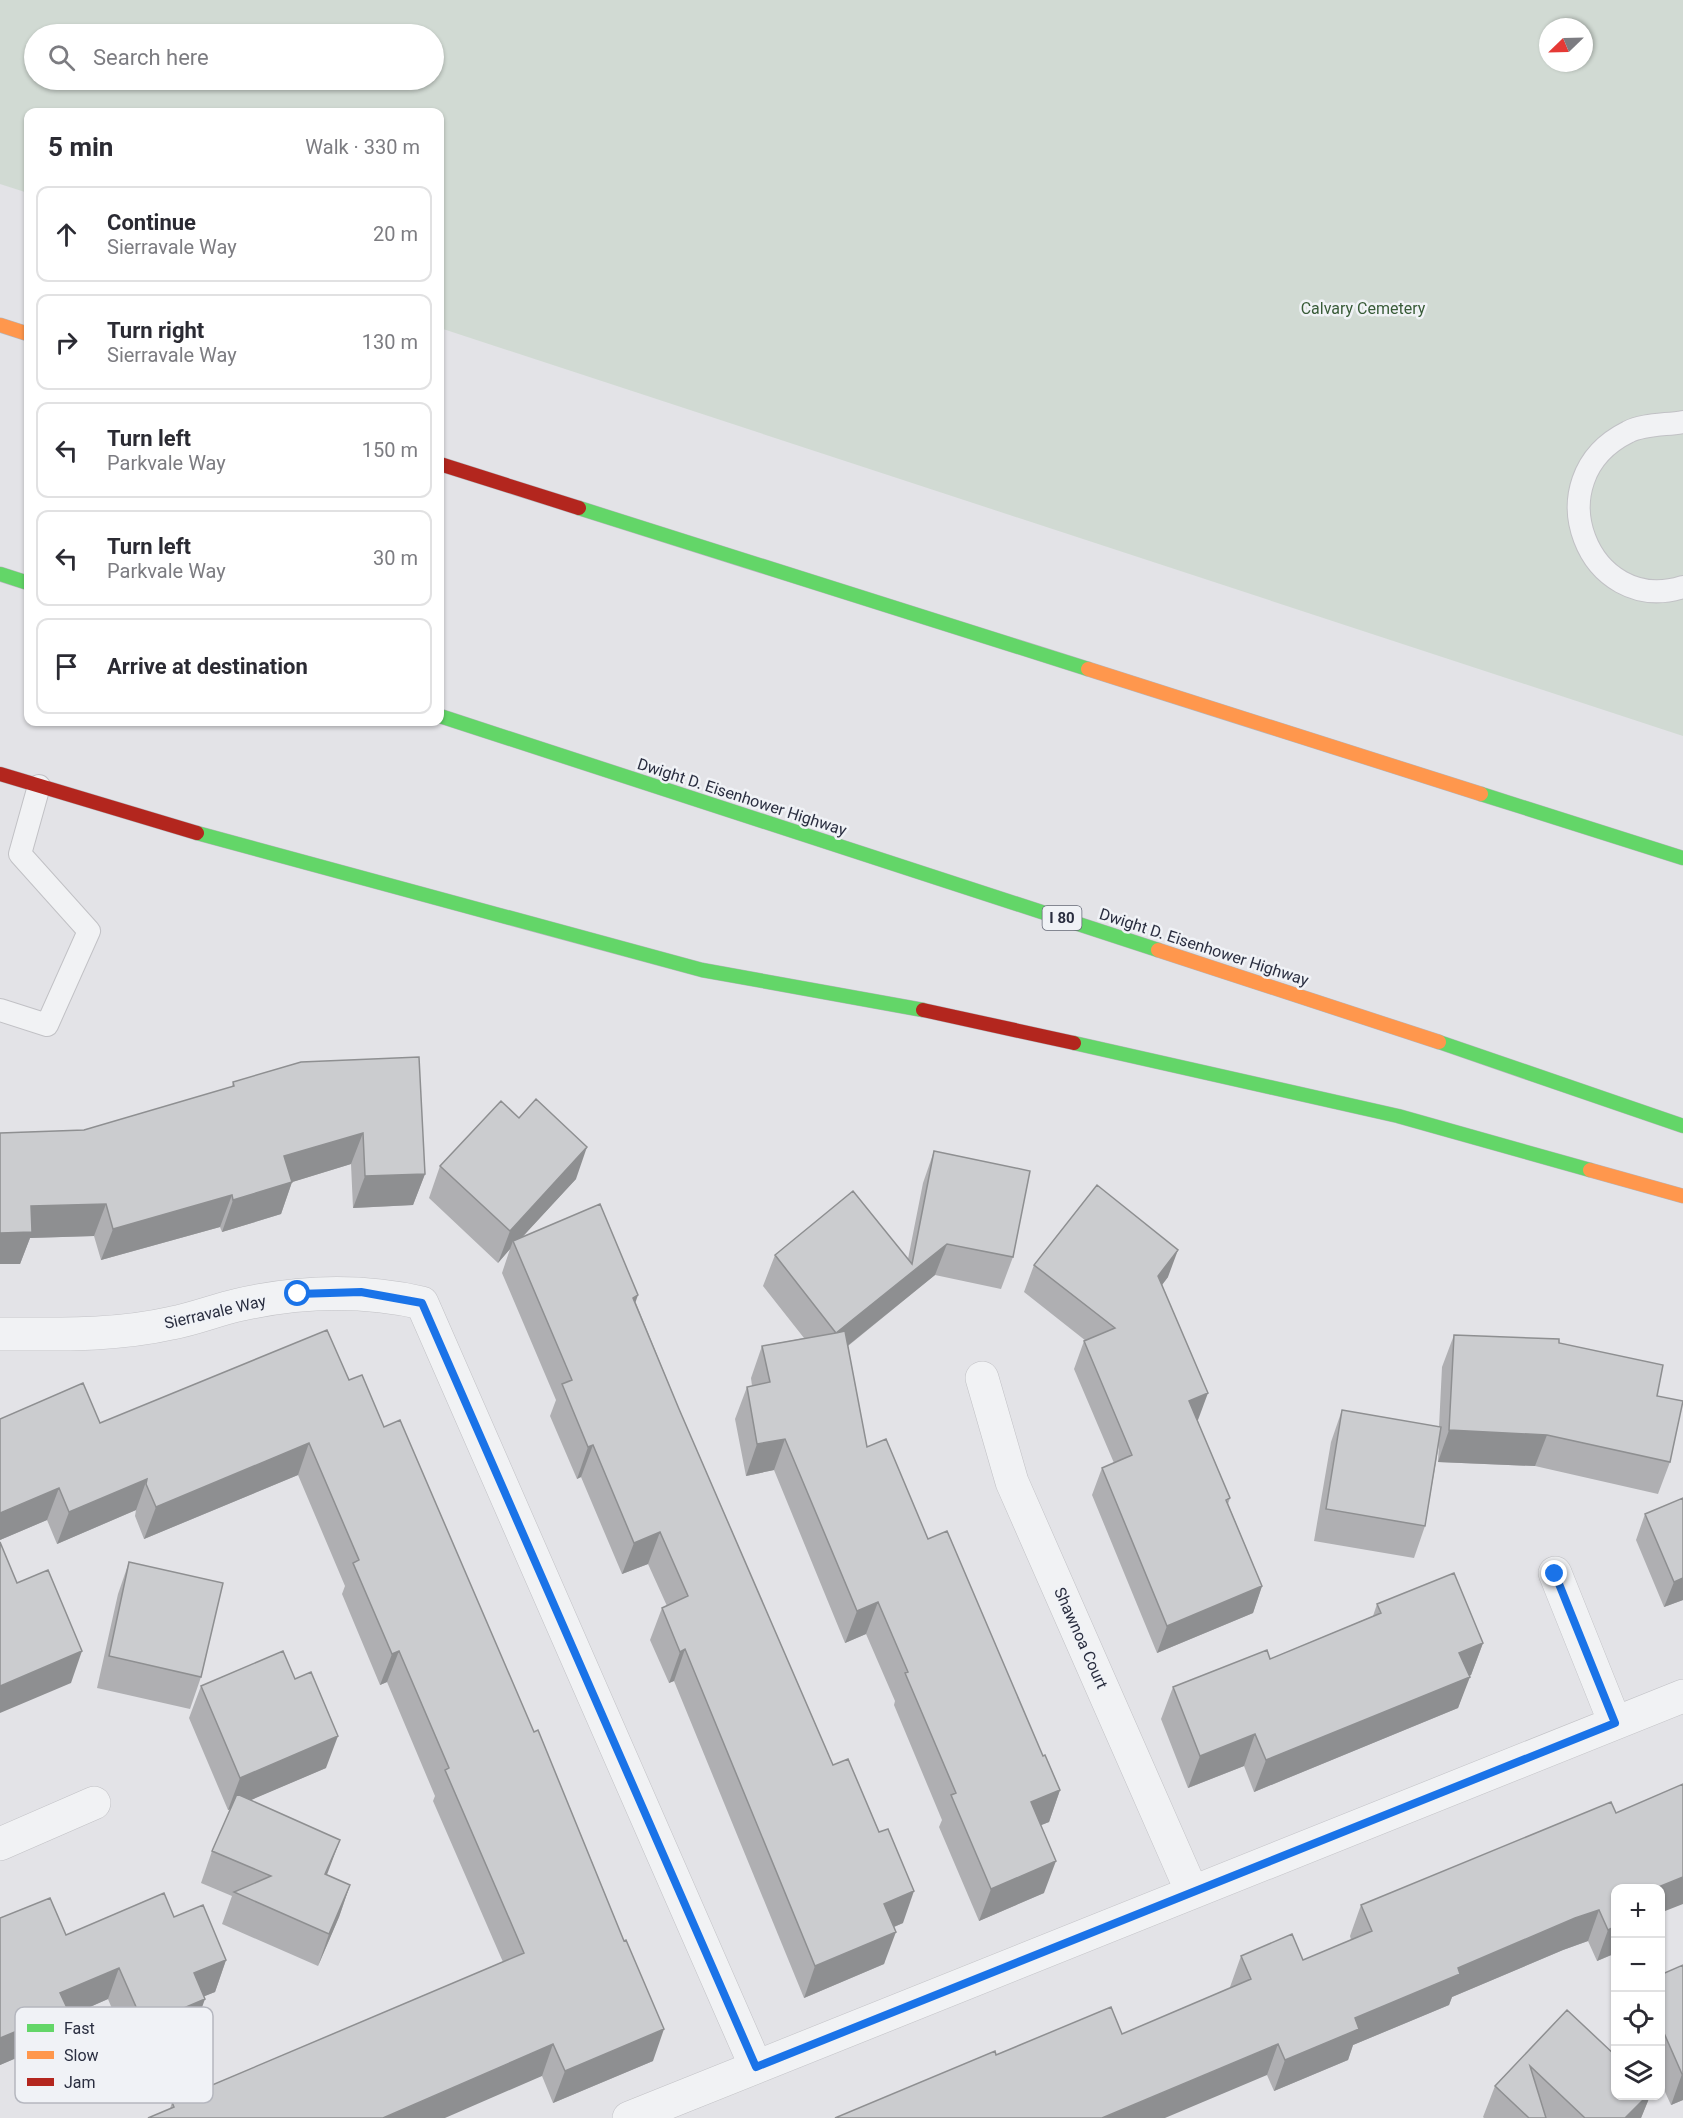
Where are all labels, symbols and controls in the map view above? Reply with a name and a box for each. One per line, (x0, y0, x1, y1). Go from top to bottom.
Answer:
north arrow (1539, 18, 1593, 72)
search box (24, 24, 444, 90)
icon: search (45, 41, 78, 74)
text: Search here (93, 45, 209, 70)
text: 5 min (48, 132, 113, 162)
text: Walk · 330 m (305, 135, 420, 159)
text: Continue (107, 210, 196, 235)
icon: ahead (50, 218, 83, 251)
text: 20 m (373, 222, 418, 246)
text: Sierravale Way (107, 235, 237, 259)
park label: Calvary Cemetery (1301, 299, 1426, 318)
text: Turn right (107, 318, 204, 343)
icon: right (50, 326, 83, 359)
text: 130 m (362, 330, 418, 354)
text: Sierravale Way (107, 343, 237, 367)
text: Turn left (107, 426, 191, 451)
icon: left (50, 434, 83, 467)
text: 150 m (362, 438, 418, 462)
text: Parkvale Way (107, 451, 226, 475)
text: Turn left (107, 534, 191, 559)
icon: left (50, 542, 83, 575)
text: 30 m (373, 546, 418, 570)
text: Parkvale Way (107, 559, 226, 583)
icon: arrive (50, 650, 83, 683)
text: Arrive at destination (107, 654, 308, 679)
street label: Dwight D. Eisenhower Highway (635, 754, 849, 840)
street label: Dwight D. Eisenhower Highway (1097, 904, 1311, 990)
road number: I 80 (1042, 906, 1082, 930)
route start (284, 1280, 310, 1306)
street label: Sierravale Way (162, 1291, 268, 1333)
route end (1541, 1560, 1567, 1586)
street label: Shawnoa Court (1050, 1584, 1112, 1692)
map controls (1611, 1884, 1665, 2100)
button: + (1611, 1884, 1665, 1938)
button: − (1611, 1938, 1665, 1992)
button: locate (1611, 1992, 1665, 2046)
legend (15, 2007, 213, 2103)
text: Fast (64, 2019, 95, 2038)
text: Slow (64, 2046, 99, 2065)
button: layers (1611, 2046, 1665, 2100)
text: Jam (64, 2073, 96, 2092)

